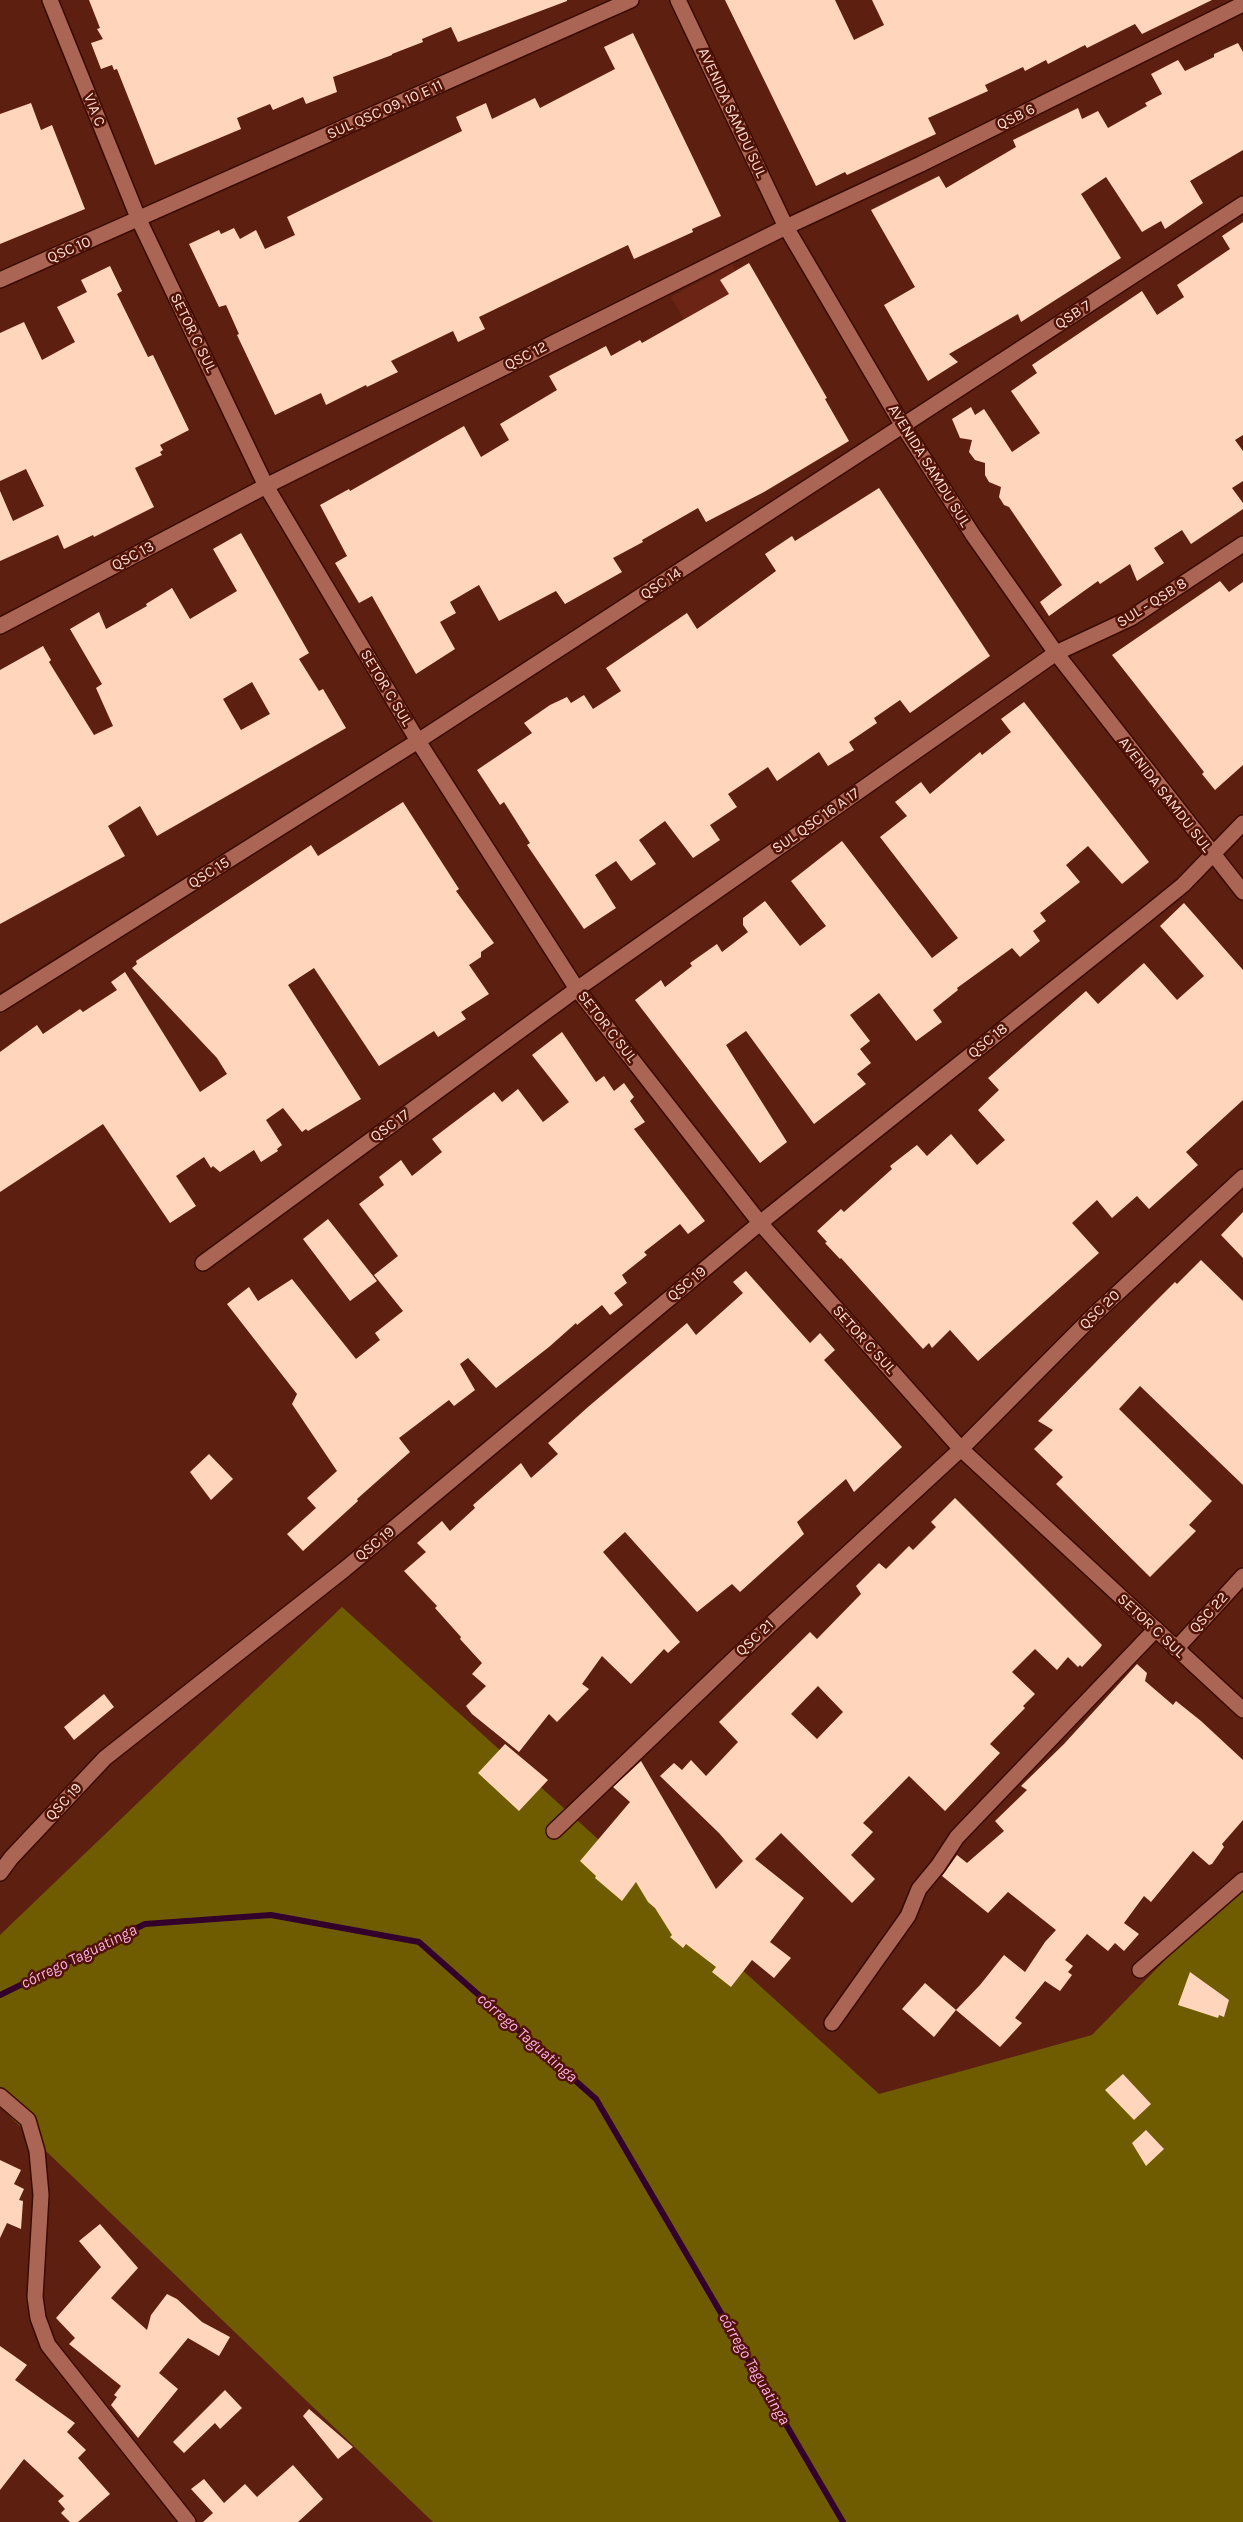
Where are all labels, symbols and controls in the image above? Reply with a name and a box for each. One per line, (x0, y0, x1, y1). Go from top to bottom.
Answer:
street label: AVENIDA SAMDU SUL (694, 45, 770, 181)
street label: SUL QSC 09, 10 E 11 (324, 76, 446, 144)
street label: VIA C (79, 91, 109, 129)
street label: QSB 6 (994, 100, 1038, 134)
street label: QSC 10 (45, 233, 93, 267)
street label: SETOR C SUL (166, 290, 220, 376)
street label: QSB 7 (1052, 297, 1094, 333)
street label: QSC 12 (502, 338, 550, 374)
street label: AVENIDA SAMDU SUL (884, 401, 974, 531)
street label: QSC 13 (109, 537, 157, 575)
street label: QSC 14 (637, 564, 685, 604)
street label: SUL - QSB 8 (1114, 574, 1190, 632)
street label: SETOR C SUL (356, 646, 416, 730)
street label: AVENIDA SAMDU SUL (1114, 734, 1216, 856)
street label: SUL QSC 16 A 17 (769, 784, 863, 858)
street label: QSC 15 (185, 853, 233, 893)
street label: SETOR C SUL (573, 988, 641, 1066)
street label: QSC 18 (965, 1020, 1011, 1062)
street label: QSC 17 (367, 1106, 413, 1146)
street label: QSC 19 (664, 1263, 710, 1305)
street label: QSC 20 (1076, 1286, 1124, 1334)
street label: SETOR C SUL (829, 1302, 899, 1378)
street label: QSC 19 (352, 1523, 398, 1565)
street label: QSC 22 (1186, 1589, 1232, 1637)
street label: SETOR C SUL (1113, 1590, 1189, 1662)
street label: QSC 21 (732, 1616, 778, 1660)
street label: QSC 19 (42, 1779, 86, 1825)
water label: córrego Taguatinga (18, 1921, 140, 1993)
water label: córrego Taguatinga (473, 1989, 581, 2087)
water label: córrego Taguatinga (714, 2309, 794, 2429)

